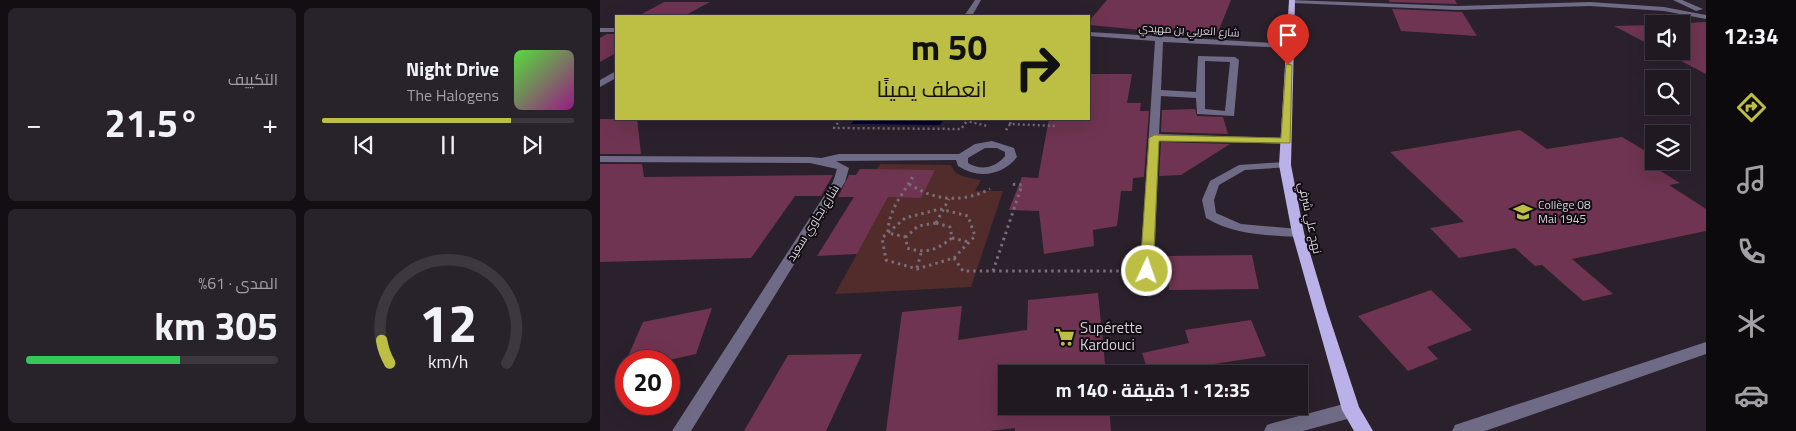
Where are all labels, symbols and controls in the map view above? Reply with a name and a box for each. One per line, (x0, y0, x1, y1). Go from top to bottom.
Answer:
pin (1267, 14, 1309, 65)
map controls (1645, 15, 1690, 170)
button: sound (1645, 15, 1690, 60)
street label: شارع العربي بن مهيدي (1138, 19, 1240, 42)
text: 12:34 (1724, 19, 1778, 53)
text: 50 m (911, 20, 987, 74)
icon: arrive (1274, 21, 1302, 49)
icon: right (1005, 35, 1070, 100)
text: Night Drive (406, 54, 499, 83)
text: التكييف (228, 67, 278, 91)
button: search (1645, 70, 1690, 115)
text: انعطف يمينًا (877, 72, 987, 106)
text: The Halogens (407, 83, 499, 107)
icon: directions (1734, 90, 1769, 125)
text: 21.5° (105, 94, 199, 152)
text: − (26, 102, 42, 145)
text: + (262, 102, 278, 145)
button: layers (1645, 125, 1690, 170)
icon: previous (350, 131, 378, 159)
icon: pause (434, 131, 462, 159)
icon: next (518, 131, 546, 159)
icon: music (1734, 162, 1769, 197)
street label: نهج علي شرفي (1293, 180, 1327, 256)
street label: شارع بجاوي سعيد (781, 181, 845, 265)
place label: Collège 08 Mai 1945 (1538, 195, 1591, 228)
school or university icon: Collège 08 Mai 1945 (1512, 201, 1534, 223)
icon: phone (1734, 234, 1769, 269)
position arrow (1120, 244, 1172, 296)
text: المدى · 61% (198, 271, 278, 295)
text: 12 (419, 283, 477, 362)
text: 305 km (154, 297, 278, 355)
icon: climate (1734, 306, 1769, 341)
place label: Supérette Kardouci (1080, 316, 1142, 356)
supermarket icon: Supérette Kardouci (1054, 326, 1076, 348)
text: km/h (428, 348, 468, 375)
speed limit sign: 20 (615, 350, 680, 415)
text: 12:35 · 1 دقيقة · 140 m (1056, 375, 1250, 404)
icon: car (1734, 378, 1769, 413)

